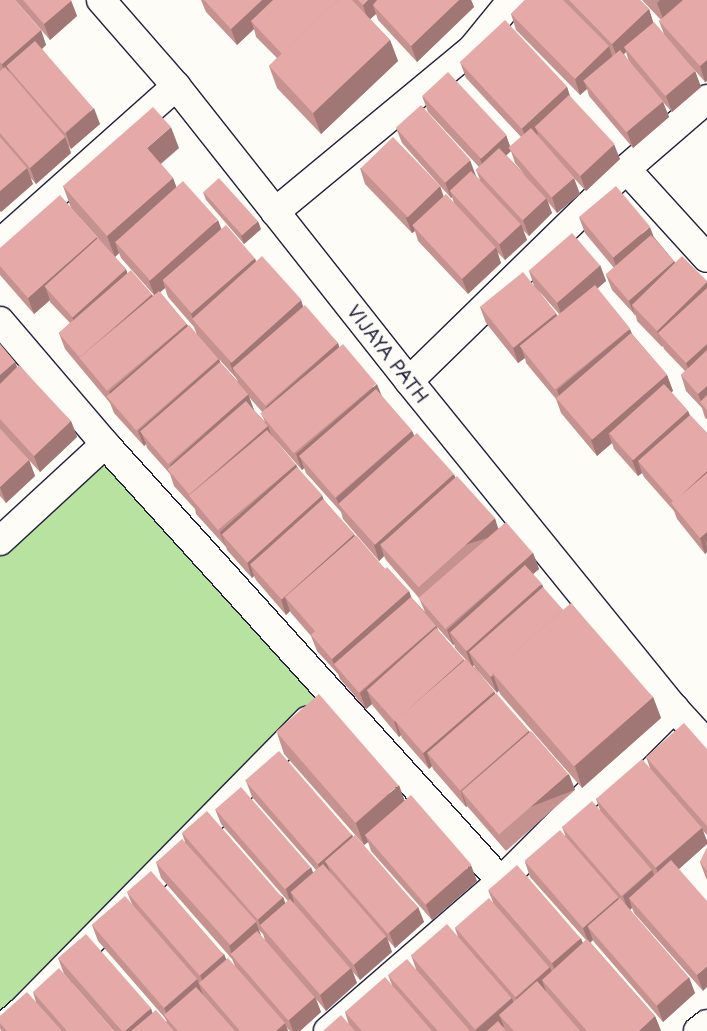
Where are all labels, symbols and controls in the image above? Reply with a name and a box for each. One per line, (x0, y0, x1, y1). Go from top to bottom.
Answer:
street label: VIJAYA PATH (343, 300, 433, 408)

